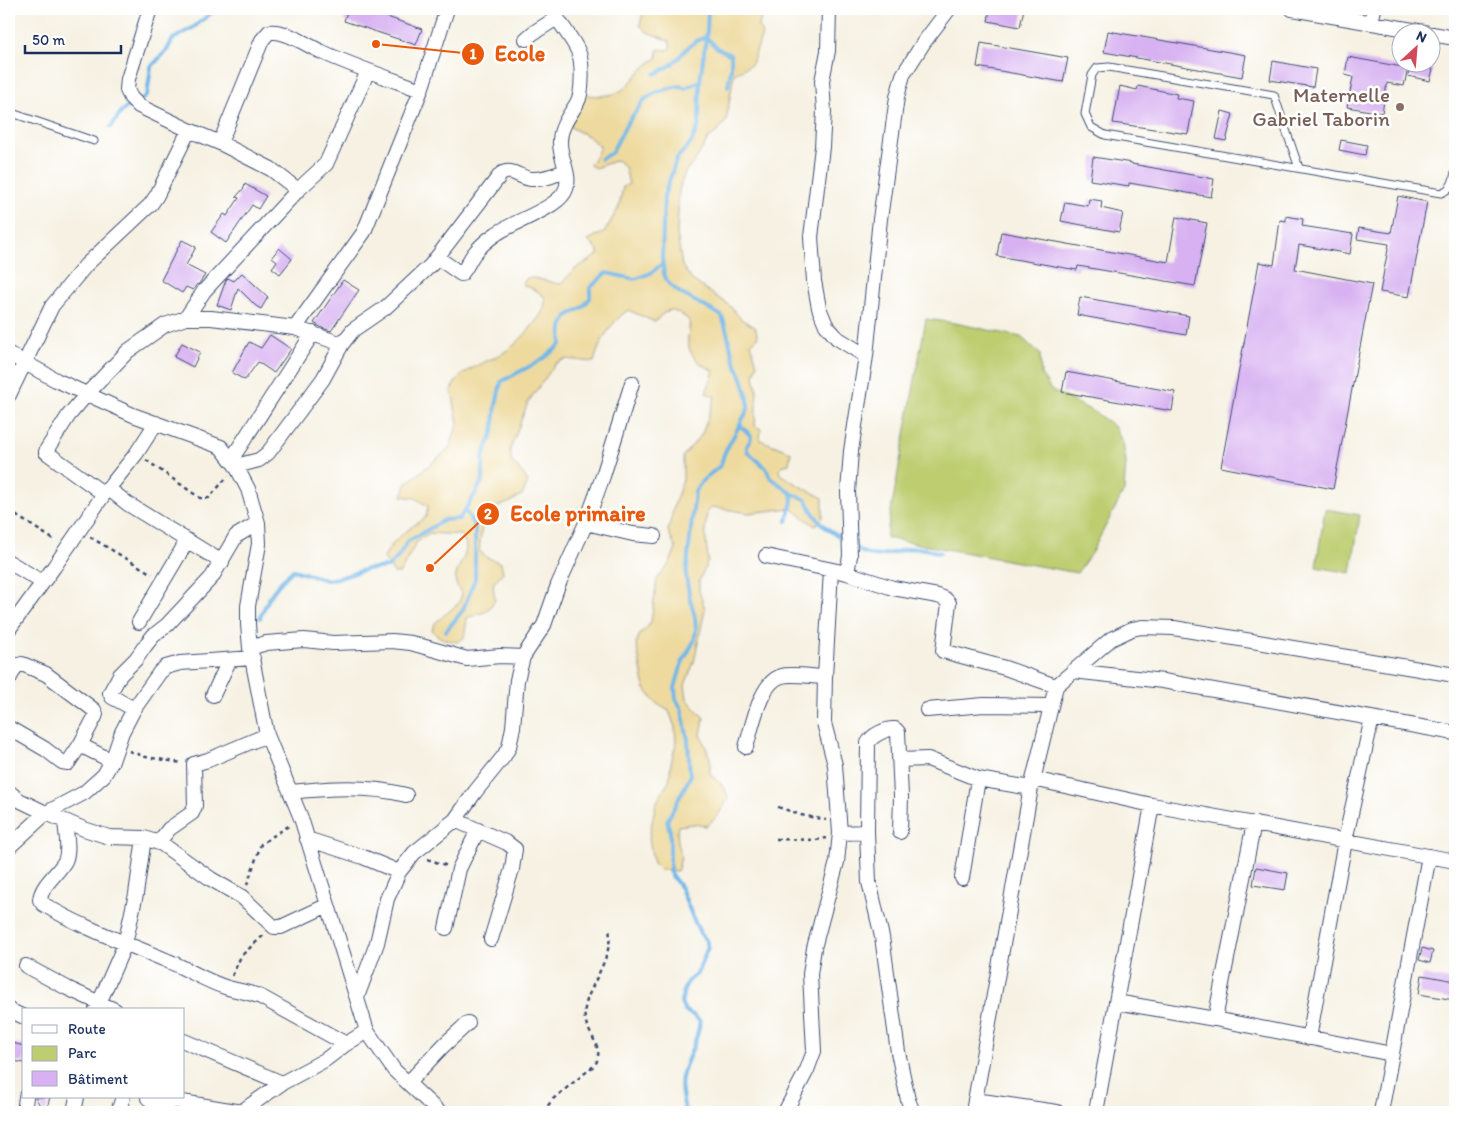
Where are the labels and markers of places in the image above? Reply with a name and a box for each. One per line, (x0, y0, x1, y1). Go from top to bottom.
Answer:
callout: Ecole (460, 35, 555, 72)
place label: Maternelle Gabriel Taborin (1252, 82, 1390, 131)
marker: Maternelle Gabriel Taborin (1394, 101, 1406, 113)
callout: Ecole primaire (475, 495, 655, 532)

